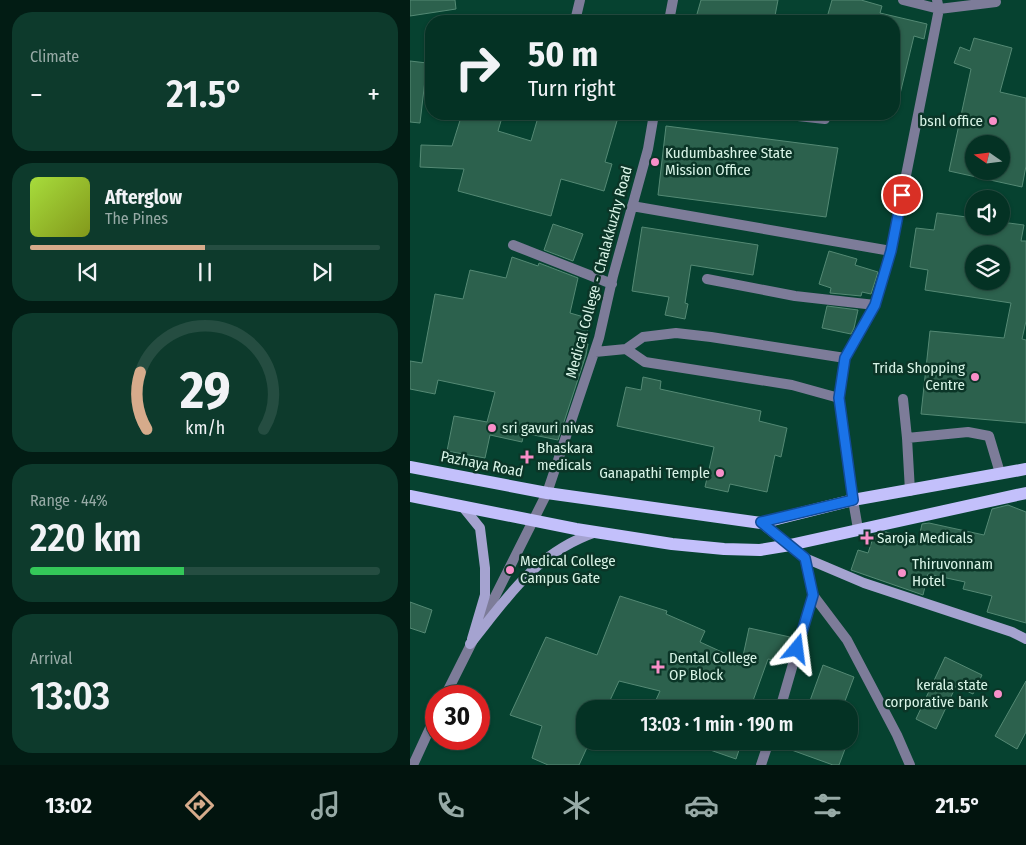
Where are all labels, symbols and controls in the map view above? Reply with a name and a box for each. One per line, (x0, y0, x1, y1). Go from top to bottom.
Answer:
text: 50 m (528, 33, 598, 75)
icon: right (445, 35, 510, 100)
text: Climate (30, 47, 79, 66)
text: 21.5° (166, 71, 244, 117)
text: Turn right (528, 75, 616, 102)
text: − (30, 78, 43, 111)
text: + (367, 78, 380, 111)
place label: bsnl office (919, 112, 983, 130)
marker: bsnl office (987, 115, 999, 127)
north arrow (965, 135, 1010, 180)
map controls (965, 135, 1010, 290)
place label: Kudumbashree State Mission Office (665, 144, 792, 179)
marker: Kudumbashree State Mission Office (649, 156, 661, 168)
street label: Medical College - Chalakkuzhy Road (562, 164, 636, 380)
pin (881, 174, 923, 216)
icon: arrive (888, 181, 916, 209)
text: Afterglow (105, 186, 182, 209)
button: sound (965, 190, 1010, 235)
text: The Pines (105, 209, 168, 228)
button: layers (965, 245, 1010, 290)
icon: previous (74, 258, 102, 286)
icon: pause (191, 258, 219, 286)
icon: next (308, 258, 336, 286)
text: 29 (179, 359, 230, 422)
place label: Trida Shopping Centre (873, 359, 965, 394)
marker: Trida Shopping Centre (969, 371, 981, 383)
text: km/h (185, 417, 225, 439)
place label: sri gavuri nivas (502, 419, 594, 437)
marker: sri gavuri nivas (486, 422, 498, 434)
place label: Bhaskara medicals (537, 439, 593, 474)
street label: Pazhaya Road (439, 447, 525, 481)
marker: Bhaskara medicals (521, 451, 533, 463)
place label: Ganapathi Temple (599, 464, 710, 482)
marker: Ganapathi Temple (714, 467, 726, 479)
text: Range · 44% (30, 491, 108, 510)
text: 220 km (30, 515, 142, 561)
place label: Saroja Medicals (877, 529, 973, 547)
marker: Saroja Medicals (861, 532, 873, 544)
place label: Medical College Campus Gate (520, 552, 616, 587)
place label: Thiruvonnam Hotel (912, 555, 993, 590)
marker: Medical College Campus Gate (504, 564, 516, 576)
marker: Thiruvonnam Hotel (896, 567, 908, 579)
position arrow (770, 622, 822, 674)
text: Arrival (30, 649, 72, 668)
place label: Dental College OP Block (669, 649, 757, 684)
marker: Dental College OP Block (651, 660, 665, 674)
text: 13:03 (30, 673, 110, 719)
place label: kerala state corporative bank (884, 676, 988, 711)
speed limit sign: 30 (425, 685, 490, 750)
marker: kerala state corporative bank (992, 688, 1004, 700)
text: 13:03 · 1 min · 190 m (641, 713, 793, 736)
icon: directions (182, 788, 217, 823)
icon: music (308, 788, 343, 823)
icon: phone (433, 788, 468, 823)
icon: climate (559, 788, 594, 823)
icon: car (684, 788, 719, 823)
icon: filters (810, 788, 845, 823)
text: 13:02 (45, 792, 92, 819)
text: 21.5° (935, 792, 981, 819)

